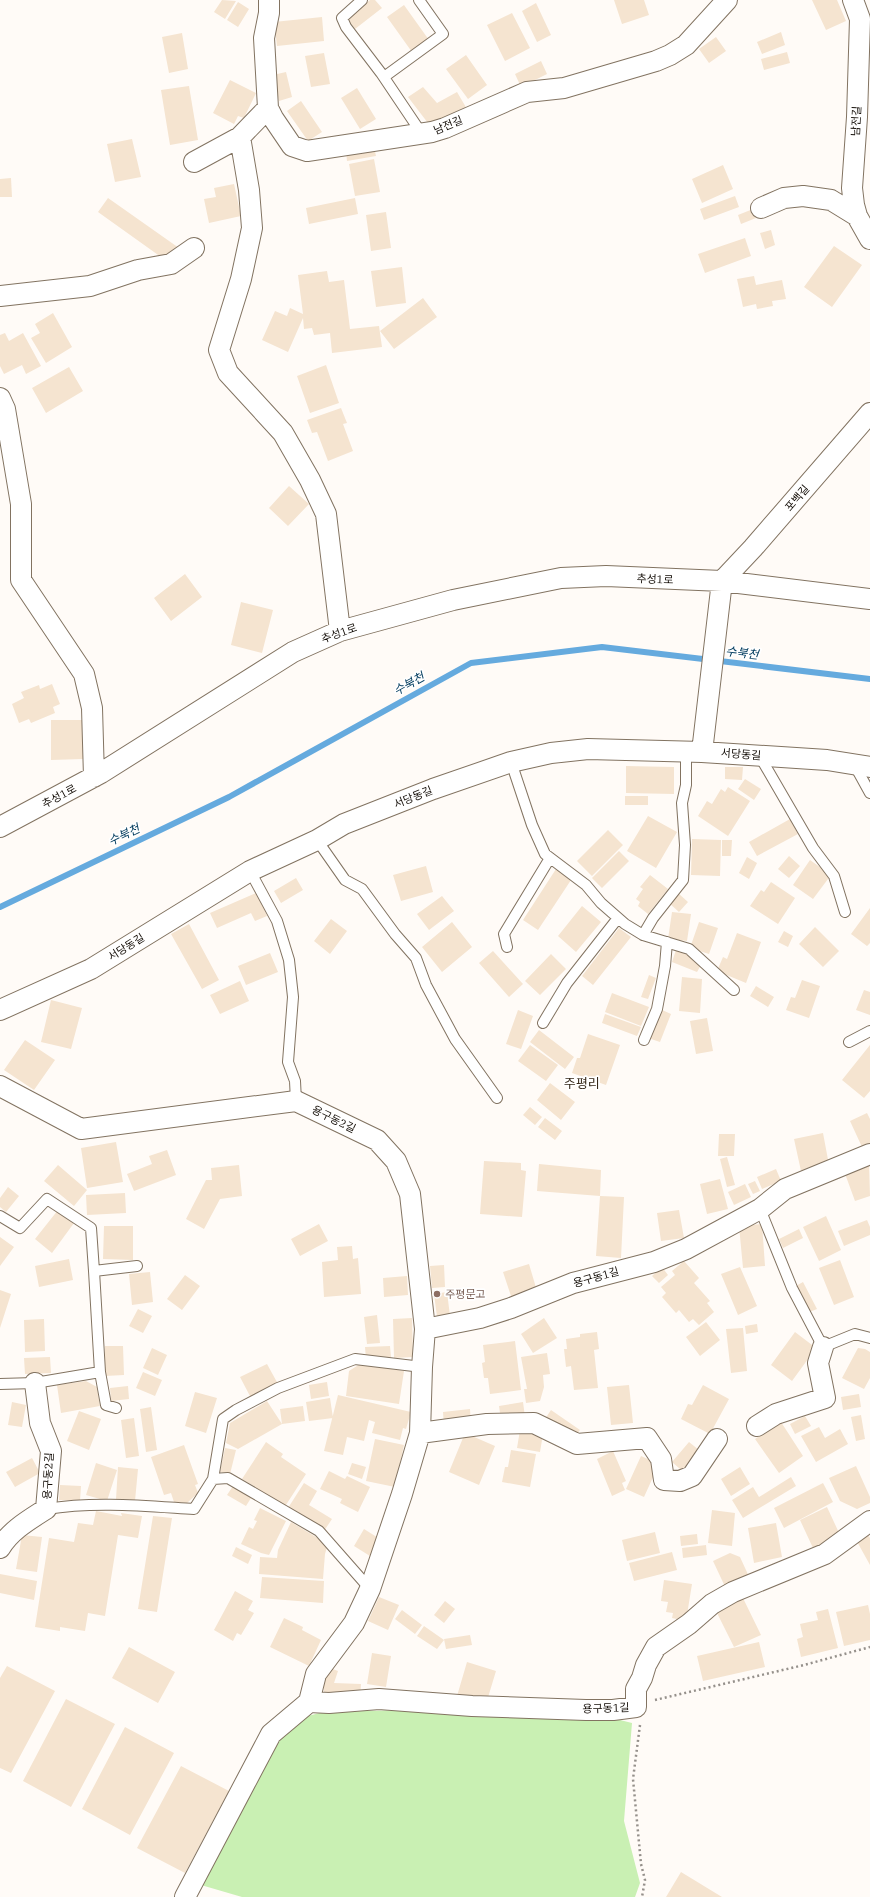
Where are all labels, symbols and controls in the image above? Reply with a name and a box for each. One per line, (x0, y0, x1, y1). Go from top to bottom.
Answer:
street label: 남전길 (848, 105, 864, 137)
street label: 남전길 (431, 113, 465, 137)
street label: 포백길 (782, 482, 812, 514)
street label: 추성1로 (636, 571, 674, 587)
street label: 추성1로 (319, 620, 359, 646)
water label: 수북천 (725, 643, 761, 662)
water label: 수북천 (391, 668, 429, 698)
street label: 서당동길 (720, 746, 762, 762)
street label: 추성1로 (39, 781, 79, 811)
street label: 서당동길 (392, 783, 434, 811)
water label: 수북천 (106, 820, 144, 849)
street label: 서당동길 (105, 930, 147, 964)
district label: 주평리 (564, 1075, 600, 1092)
street label: 용구동2길 (310, 1102, 358, 1136)
street label: 용구동1길 (571, 1264, 621, 1290)
place label: 주평문고 (445, 1287, 485, 1301)
marker: 주평문고 (432, 1289, 442, 1299)
street label: 용구동2길 (40, 1452, 56, 1500)
street label: 용구동1길 (582, 1700, 630, 1716)

